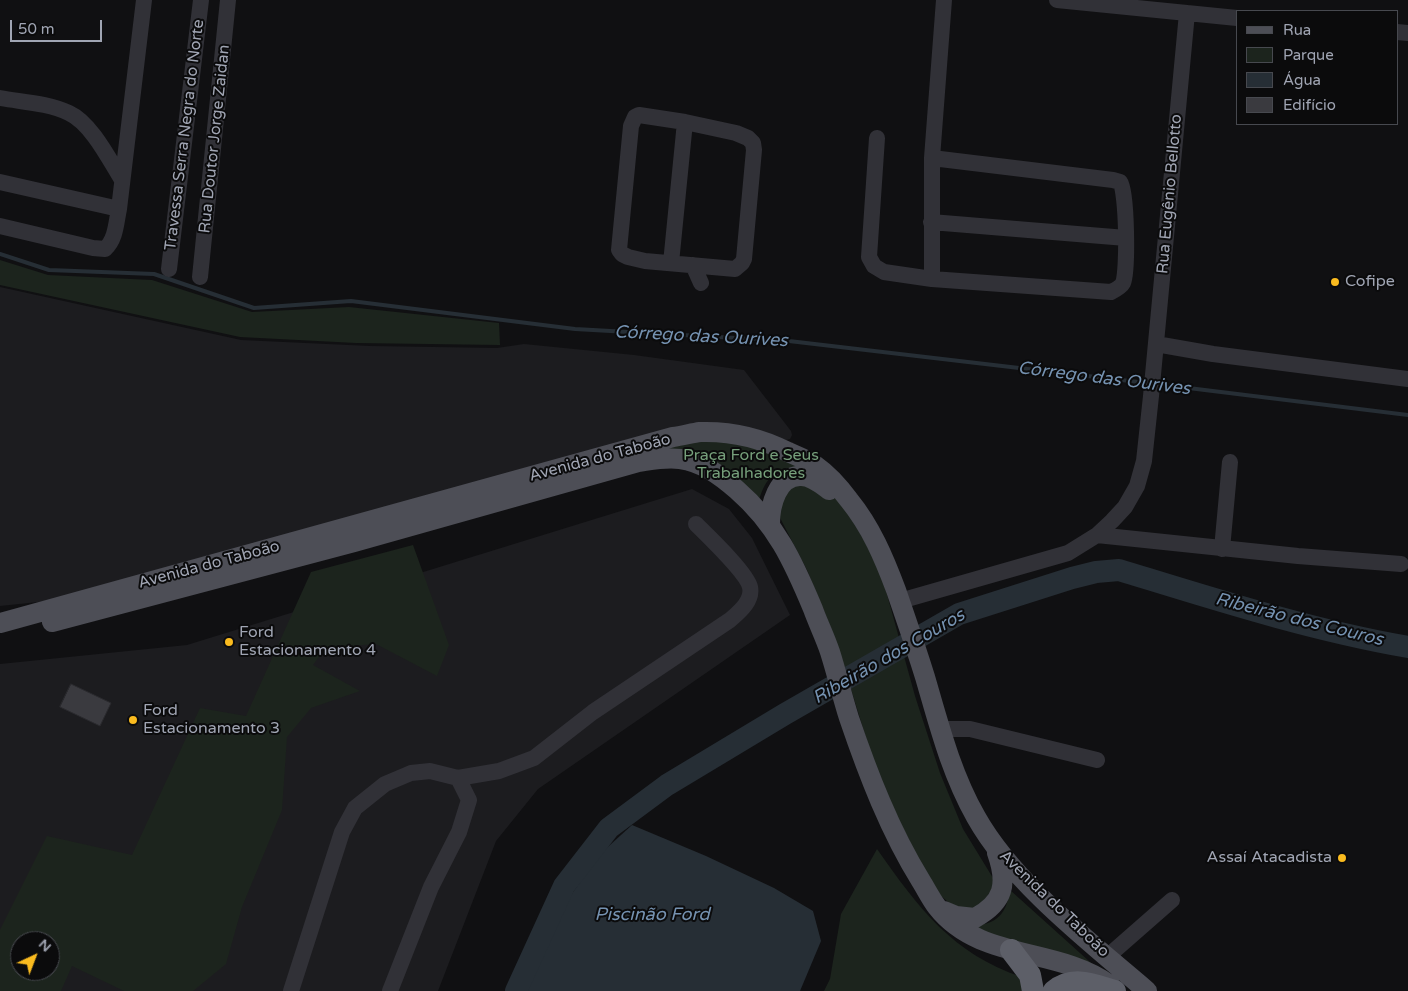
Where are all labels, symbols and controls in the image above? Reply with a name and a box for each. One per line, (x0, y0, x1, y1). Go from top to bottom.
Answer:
scale bar (12, 10, 105, 42)
legend (1236, 10, 1398, 125)
street label: Travessa Serra Negra do Norte (161, 18, 209, 252)
text: 50 m (18, 20, 55, 38)
text: Rua (1283, 21, 1311, 39)
street label: Rua Doutor Jorge Zaidan (196, 44, 234, 234)
text: Parque (1283, 46, 1334, 64)
text: Água (1283, 71, 1321, 89)
text: Edifício (1283, 96, 1336, 114)
street label: Rua Eugênio Bellotto (1153, 113, 1187, 275)
place label: Cofipe (1345, 272, 1395, 292)
marker: Cofipe (1329, 276, 1341, 288)
water label: Córrego das Ourives (614, 322, 788, 352)
water label: Córrego das Ourives (1016, 358, 1192, 400)
street label: Avenida do Taboão (527, 430, 673, 486)
park label: Praça Ford e Seus Trabalhadores (683, 446, 819, 484)
street label: Avenida do Taboão (136, 537, 282, 593)
water label: Ribeirão dos Couros (1213, 589, 1385, 651)
water label: Ribeirão dos Couros (809, 605, 969, 709)
place label: Ford Estacionamento 4 (239, 623, 376, 661)
marker: Ford Estacionamento 4 (223, 636, 235, 648)
place label: Ford Estacionamento 3 (143, 701, 280, 739)
marker: Ford Estacionamento 3 (127, 714, 139, 726)
street label: Avenida do Taboão (995, 846, 1113, 962)
place label: Assaí Atacadista (1207, 848, 1332, 868)
marker: Assaí Atacadista (1336, 852, 1348, 864)
water label: Piscinão Ford (594, 904, 710, 926)
north arrow (10, 931, 60, 981)
text: N (35, 935, 55, 955)

